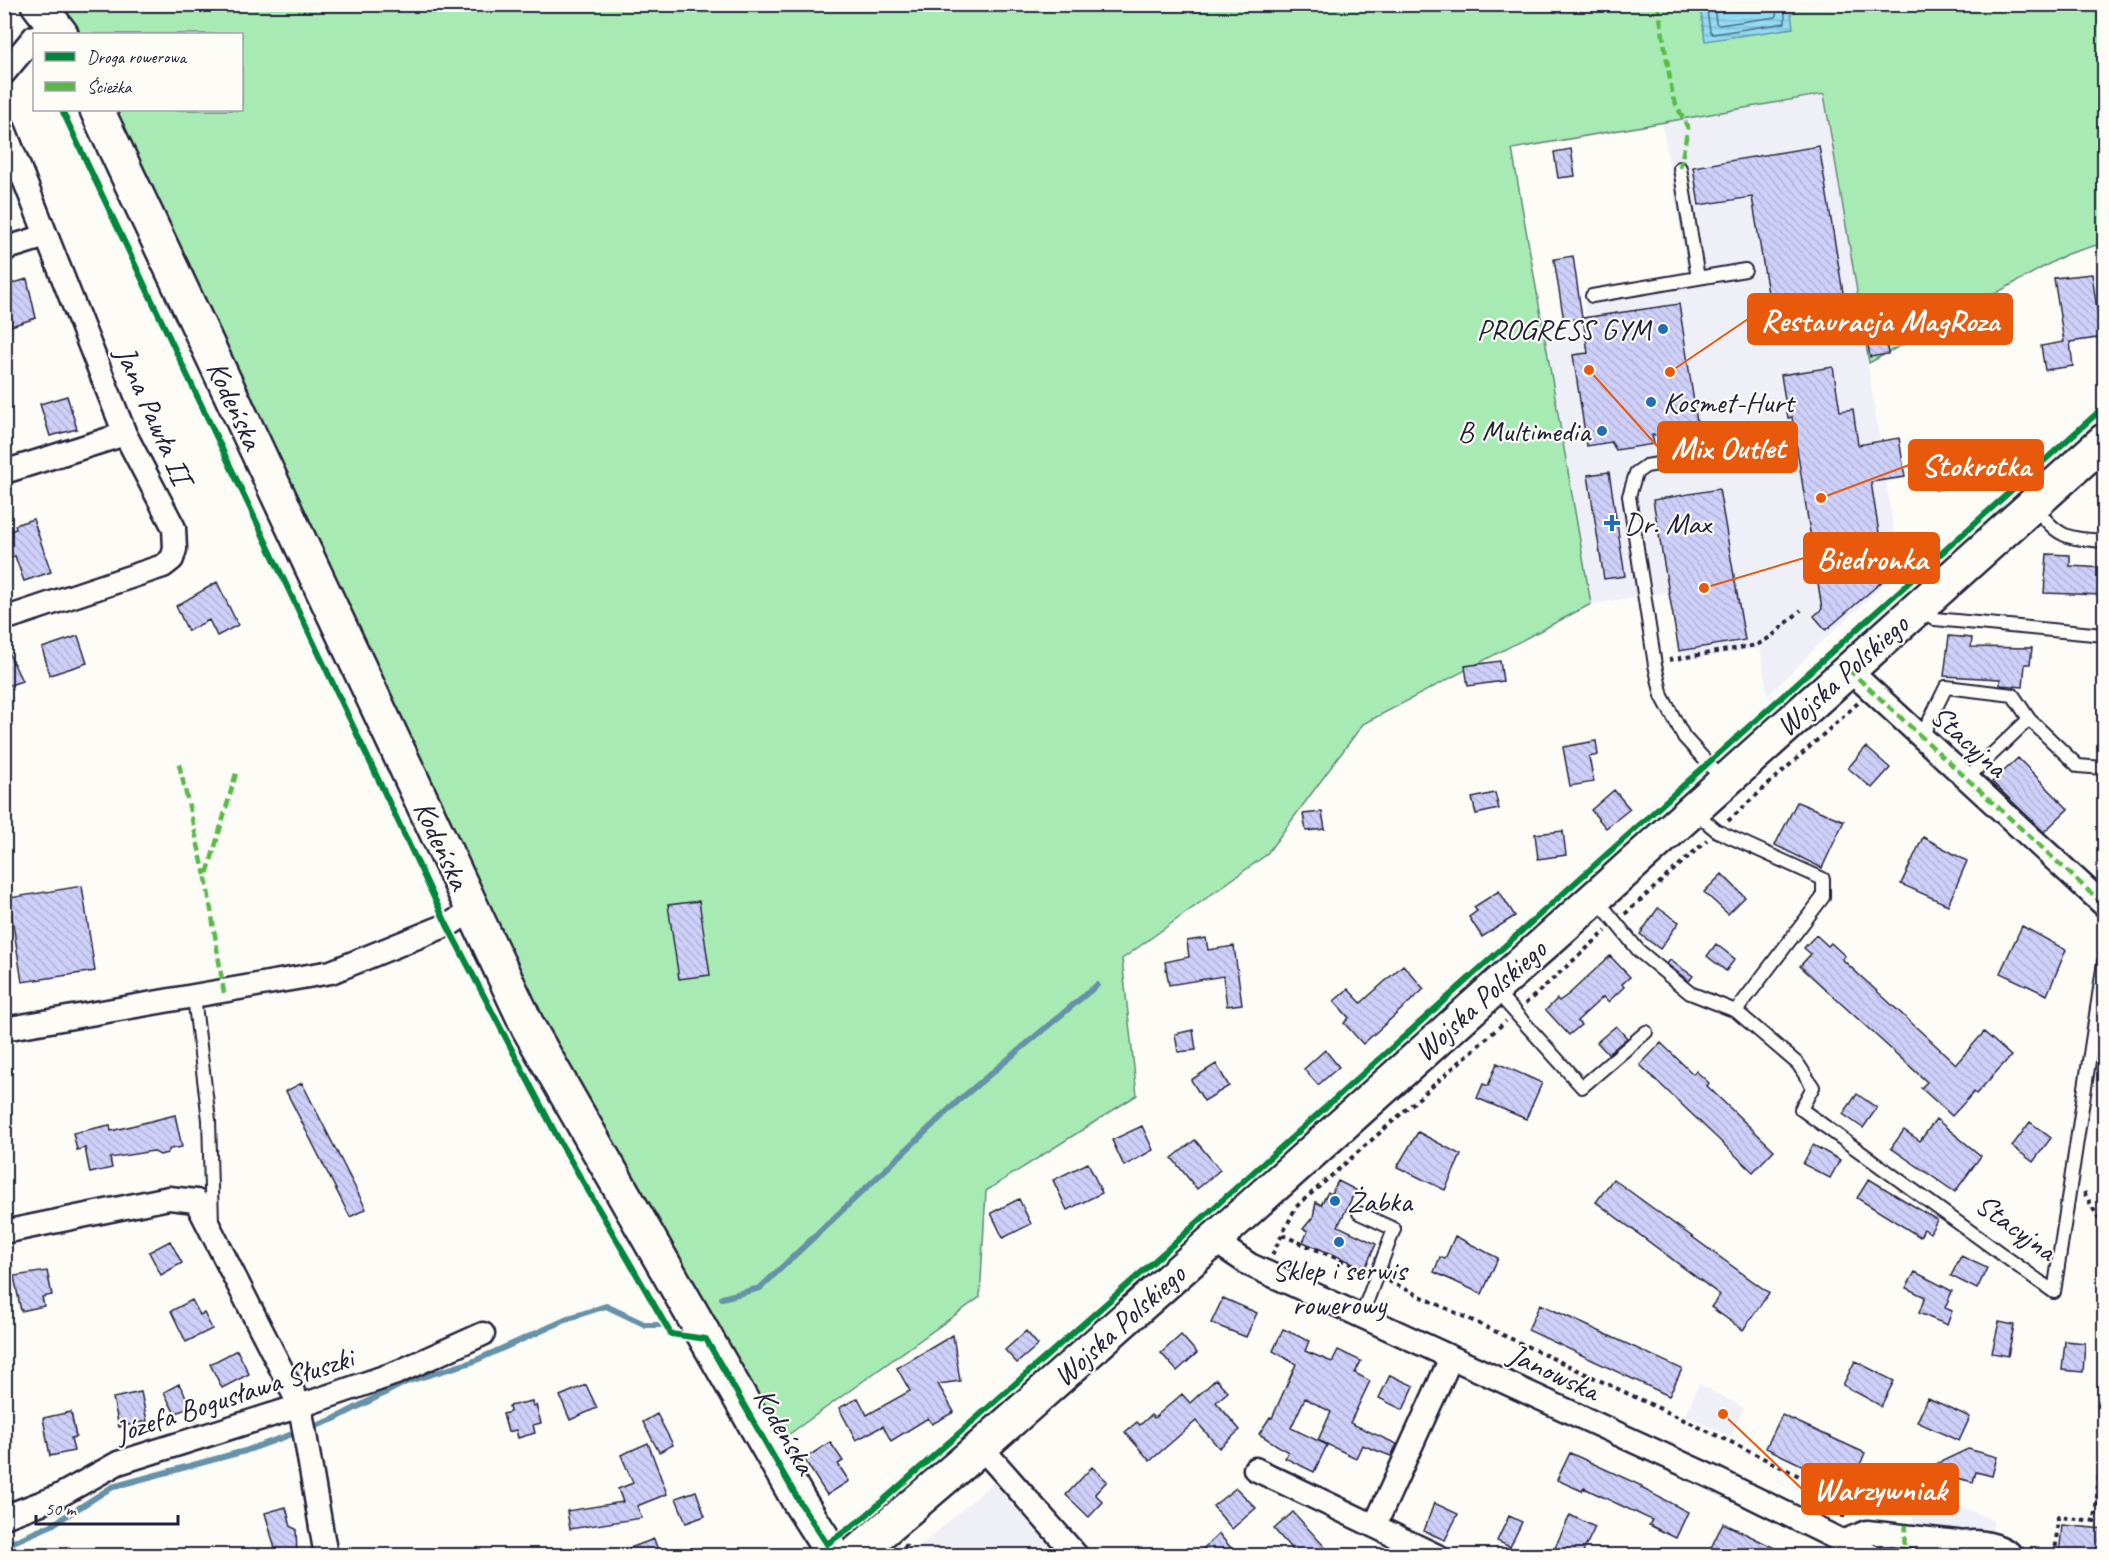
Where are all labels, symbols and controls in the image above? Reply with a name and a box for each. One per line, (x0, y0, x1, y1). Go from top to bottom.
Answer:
legend (33, 33, 243, 111)
text: Droga rowerowa (87, 46, 188, 68)
text: Ścieżka (87, 76, 133, 98)
callout: Restauracja MagRoza (1748, 294, 2012, 344)
text: Restauracja MagRoza (1761, 300, 2002, 341)
place label: PROGRESS GYM (1477, 310, 1652, 348)
marker: PROGRESS GYM (1656, 322, 1670, 336)
street label: Jana Pawła II (106, 338, 204, 495)
street label: Kodeńska (198, 355, 273, 457)
place label: Kosmet-Hurt (1663, 383, 1797, 421)
marker: Kosmet-Hurt (1644, 395, 1658, 409)
place label: B Multimedia (1458, 412, 1592, 450)
callout: Mix Outlet (1658, 422, 1797, 472)
marker: B Multimedia (1595, 424, 1609, 438)
text: Mix Outlet (1671, 427, 1789, 468)
callout: Stokrotka (1909, 440, 2043, 490)
text: Stokrotka (1921, 445, 2033, 486)
place label: Dr. Max (1624, 504, 1713, 542)
marker: Dr. Max (1605, 516, 1619, 530)
callout: Biedronka (1804, 533, 1939, 583)
text: Biedronka (1817, 538, 1930, 579)
street label: Wojska Polskiego (1768, 605, 1917, 744)
street label: Stacyjna (1923, 697, 2017, 787)
street label: Kodeńska (405, 795, 480, 897)
street label: Wojska Polskiego (1406, 930, 1555, 1069)
place label: Żabka (1347, 1182, 1414, 1220)
street label: Stacyjna (1968, 1185, 2065, 1270)
marker: Żabka (1328, 1194, 1342, 1208)
marker: Sklep i serwis rowerowy (1332, 1235, 1346, 1249)
place label: Sklep i serwis rowerowy (1272, 1251, 1409, 1323)
street label: Wojska Polskiego (1045, 1255, 1194, 1394)
street label: Janowska (1501, 1334, 1608, 1410)
street label: Józefa Bogusława Słuszki (108, 1338, 361, 1452)
street label: Kodeńska (745, 1381, 826, 1483)
callout: Warzywniak (1802, 1464, 1958, 1514)
text: Warzywniak (1814, 1469, 1949, 1510)
scale bar (36, 1488, 178, 1526)
text: 50 m (45, 1498, 78, 1520)

